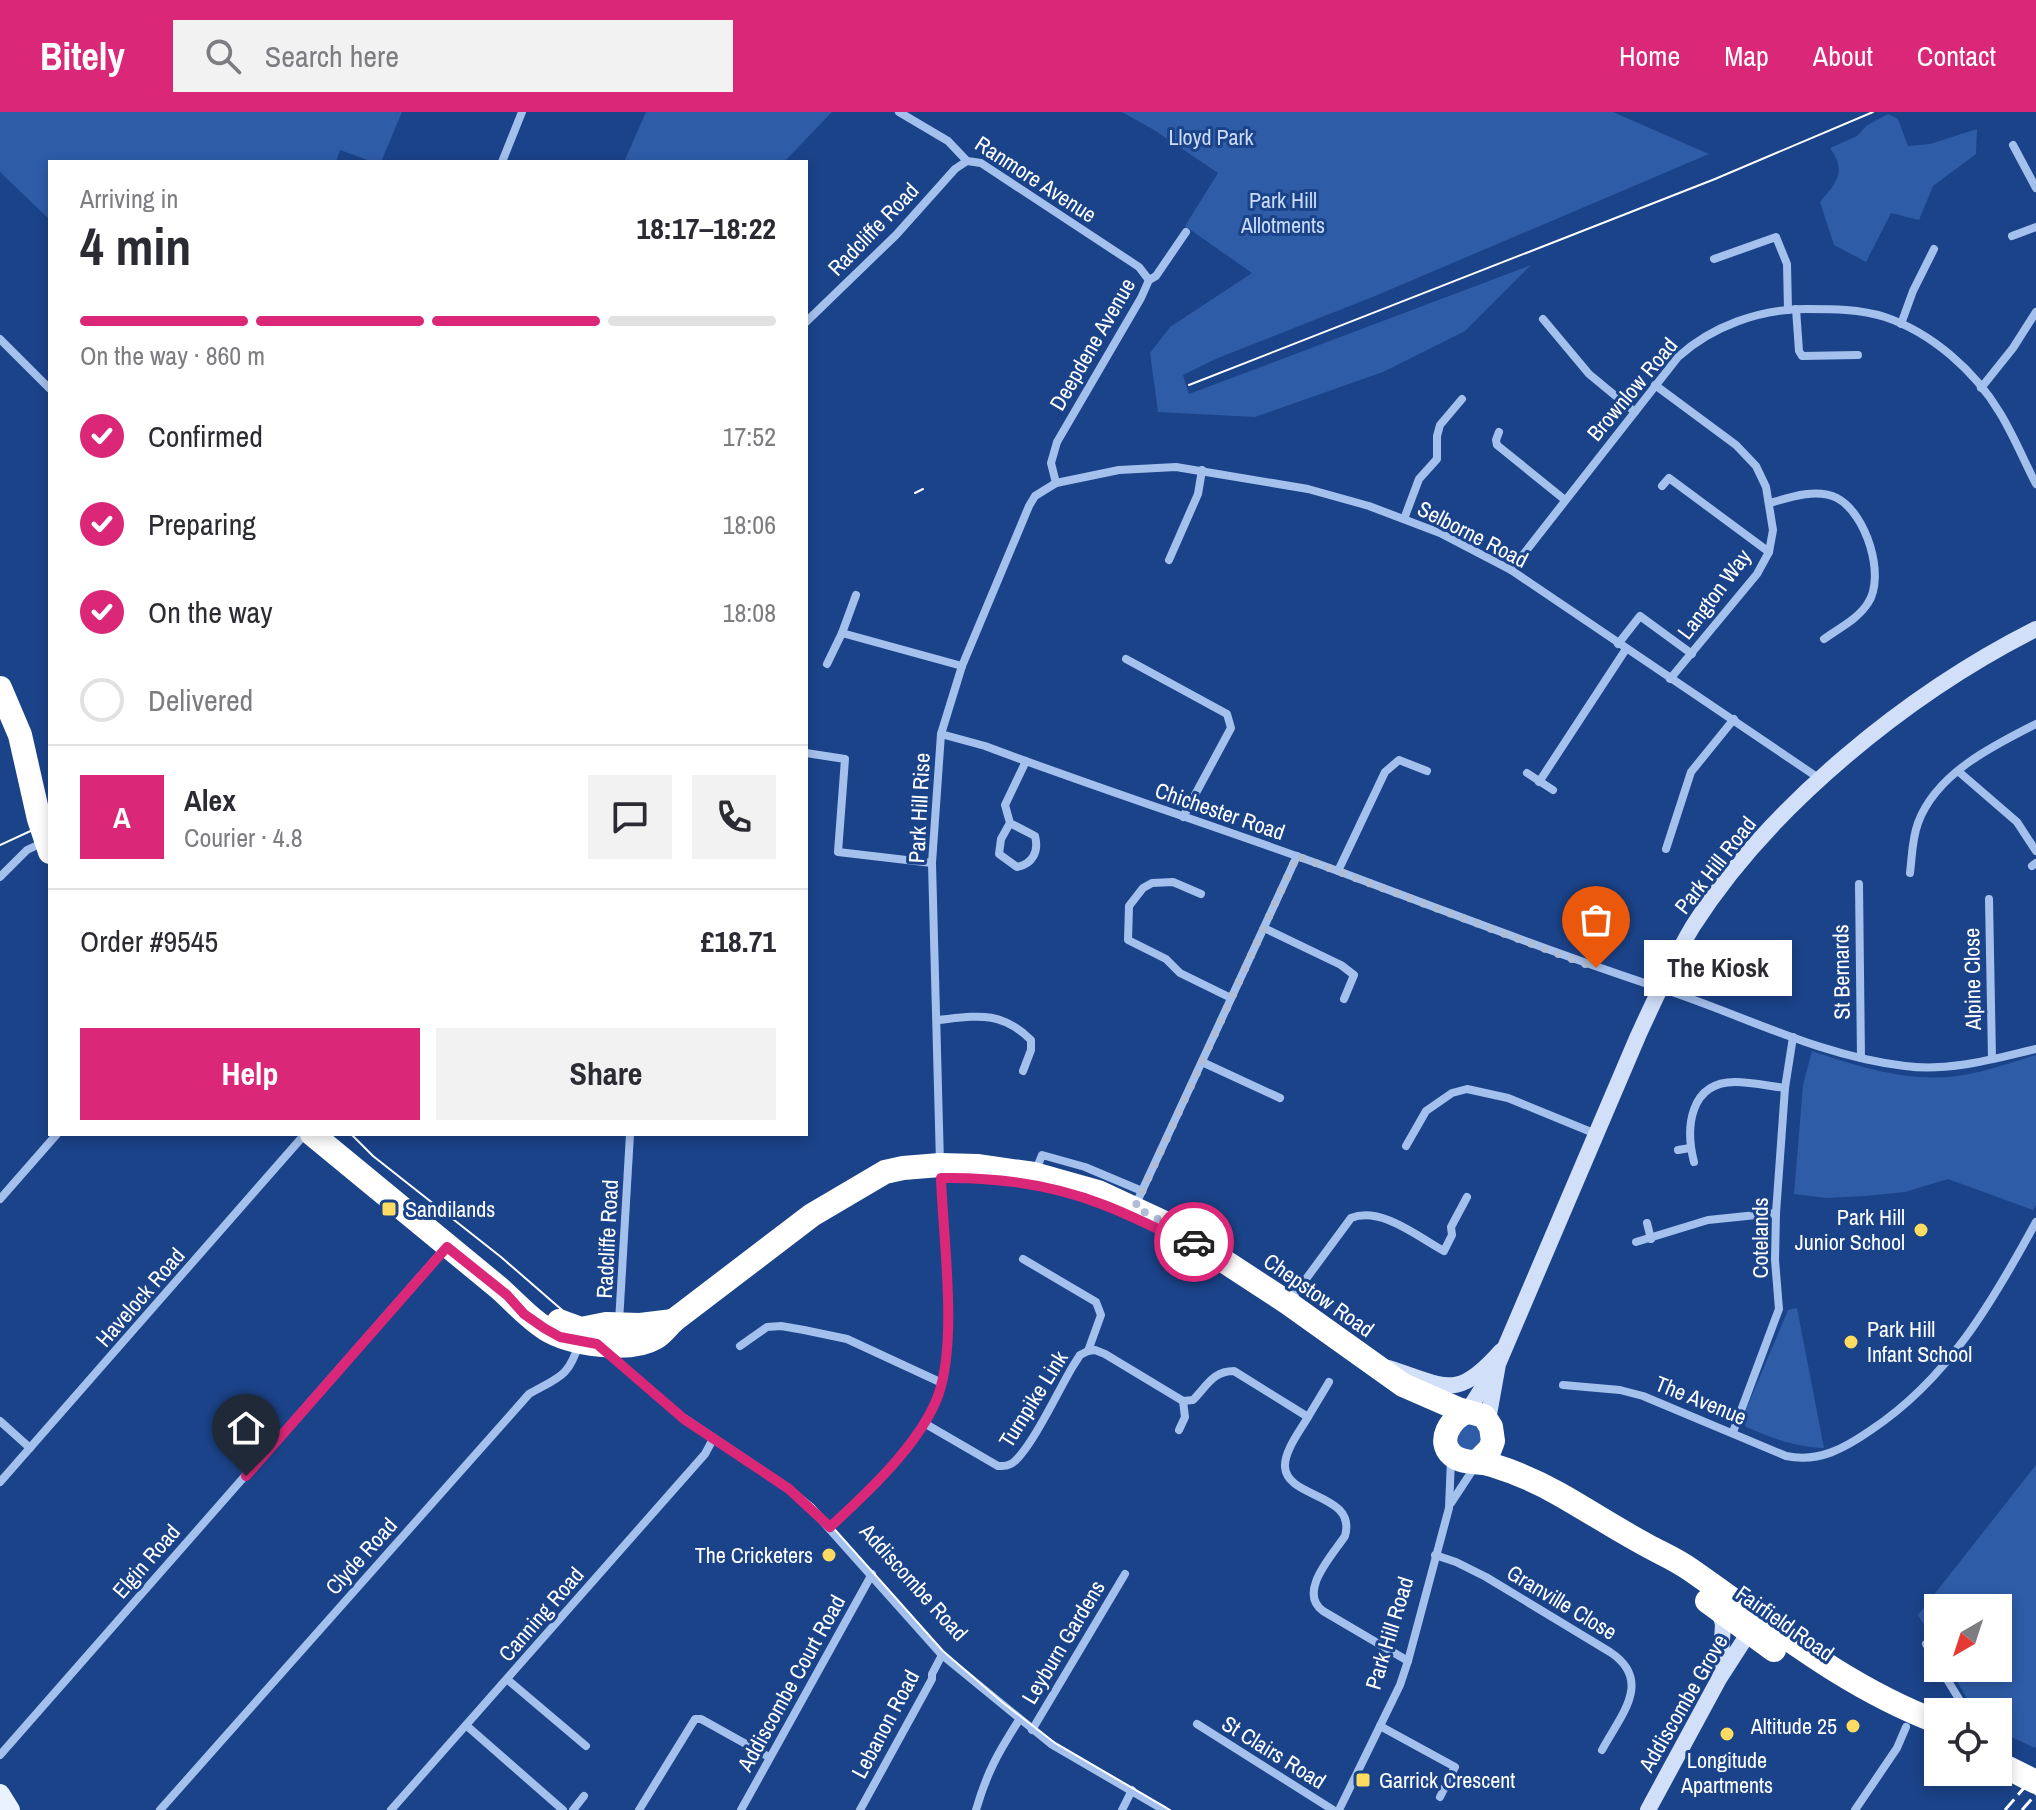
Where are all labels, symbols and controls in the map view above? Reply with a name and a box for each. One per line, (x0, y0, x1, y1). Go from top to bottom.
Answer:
search box (173, 20, 733, 92)
text: Bitely (40, 31, 125, 82)
icon: search (201, 34, 245, 78)
text: Search here (265, 36, 399, 76)
text: Home (1619, 37, 1680, 75)
text: Map (1724, 37, 1769, 75)
text: About (1813, 37, 1873, 75)
text: Contact (1917, 37, 1996, 75)
park label: Lloyd Park (1168, 122, 1255, 152)
street label: Ranmore Avenue (970, 129, 1102, 229)
street label: Radcliffe Road (821, 176, 925, 282)
text: Arriving in (80, 181, 178, 216)
park label: Park Hill Allotments (1240, 185, 1325, 240)
text: 18:17–18:22 (637, 208, 776, 248)
text: 4 min (80, 211, 191, 281)
street label: Deepdene Avenue (1042, 272, 1142, 416)
street label: Brownlow Road (1580, 331, 1684, 447)
text: On the way · 860 m (80, 338, 265, 373)
icon: check (80, 414, 124, 458)
text: Confirmed (148, 416, 263, 456)
text: 17:52 (723, 419, 776, 454)
street label: Selborne Road (1413, 493, 1533, 575)
icon: check (80, 502, 124, 546)
text: Preparing (148, 504, 256, 544)
text: 18:06 (723, 507, 776, 542)
street label: Langton Way (1670, 543, 1758, 645)
icon: check (80, 590, 124, 634)
text: On the way (148, 592, 272, 632)
text: 18:08 (723, 595, 776, 630)
text: Delivered (148, 680, 253, 720)
street label: Park Hill Rise (901, 752, 937, 864)
button: chat (588, 775, 672, 859)
button: phone (692, 775, 776, 859)
street label: Chichester Road (1151, 775, 1289, 847)
text: Alex (184, 780, 236, 820)
text: A (113, 797, 131, 837)
street label: Park Hill Road (1667, 810, 1763, 920)
text: Courier · 4.8 (184, 820, 303, 855)
pin (1562, 886, 1630, 968)
icon: bag (1574, 898, 1618, 942)
text: Order #9545 (80, 921, 218, 961)
text: £18.71 (701, 921, 776, 961)
street label: St Bernards (1825, 924, 1857, 1020)
street label: Alpine Close (1956, 928, 1988, 1031)
callout: The Kiosk (1644, 940, 1792, 996)
text: The Kiosk (1667, 950, 1769, 985)
button: Help (80, 1028, 420, 1120)
button: Share (436, 1028, 776, 1120)
street label: Radcliffe Road (589, 1179, 625, 1299)
place label: Sandilands (405, 1194, 495, 1224)
street label: Cotelands (1745, 1197, 1775, 1279)
marker: Sandilands (380, 1200, 398, 1218)
courier (1154, 1202, 1234, 1282)
place label: Park Hill Junior School (1795, 1202, 1905, 1257)
icon: car (1172, 1220, 1216, 1264)
marker: Park Hill Junior School (1912, 1221, 1930, 1239)
street label: Havelock Road (89, 1241, 191, 1353)
street label: Chepstow Road (1258, 1246, 1380, 1344)
place label: Park Hill Infant School (1867, 1314, 1972, 1369)
marker: Park Hill Infant School (1842, 1333, 1860, 1351)
street label: Turnpike Link (991, 1344, 1075, 1453)
street label: The Avenue (1651, 1368, 1751, 1432)
pin (212, 1394, 280, 1476)
icon: home (224, 1406, 268, 1450)
street label: Clyde Road (318, 1511, 404, 1601)
street label: Addiscombe Road (853, 1516, 975, 1647)
street label: Elgin Road (105, 1517, 187, 1605)
place label: The Cricketers (695, 1540, 813, 1570)
marker: The Cricketers (820, 1546, 838, 1564)
street label: Granville Close (1501, 1557, 1623, 1647)
street label: Canning Road (492, 1560, 590, 1668)
street label: Park Hill Road (1358, 1573, 1420, 1693)
street label: Leyburn Gardens (1014, 1575, 1112, 1709)
street label: Fairfield Road (1730, 1578, 1840, 1668)
street label: Addiscombe Court Road (730, 1589, 852, 1778)
north arrow (1924, 1594, 2012, 1682)
map controls (1924, 1594, 2012, 1786)
street label: Addiscombe Grove (1631, 1629, 1735, 1778)
street label: Lebanon Road (844, 1665, 926, 1783)
button: locate (1924, 1698, 2012, 1786)
street label: St Clairs Road (1216, 1708, 1332, 1796)
place label: Altitude 25 (1750, 1711, 1837, 1741)
marker: Altitude 25 (1844, 1717, 1862, 1735)
marker: Longitude Apartments (1718, 1725, 1736, 1743)
place label: Longitude Apartments (1680, 1745, 1773, 1800)
place label: Garrick Crescent (1379, 1765, 1515, 1795)
marker: Garrick Crescent (1354, 1771, 1372, 1789)

